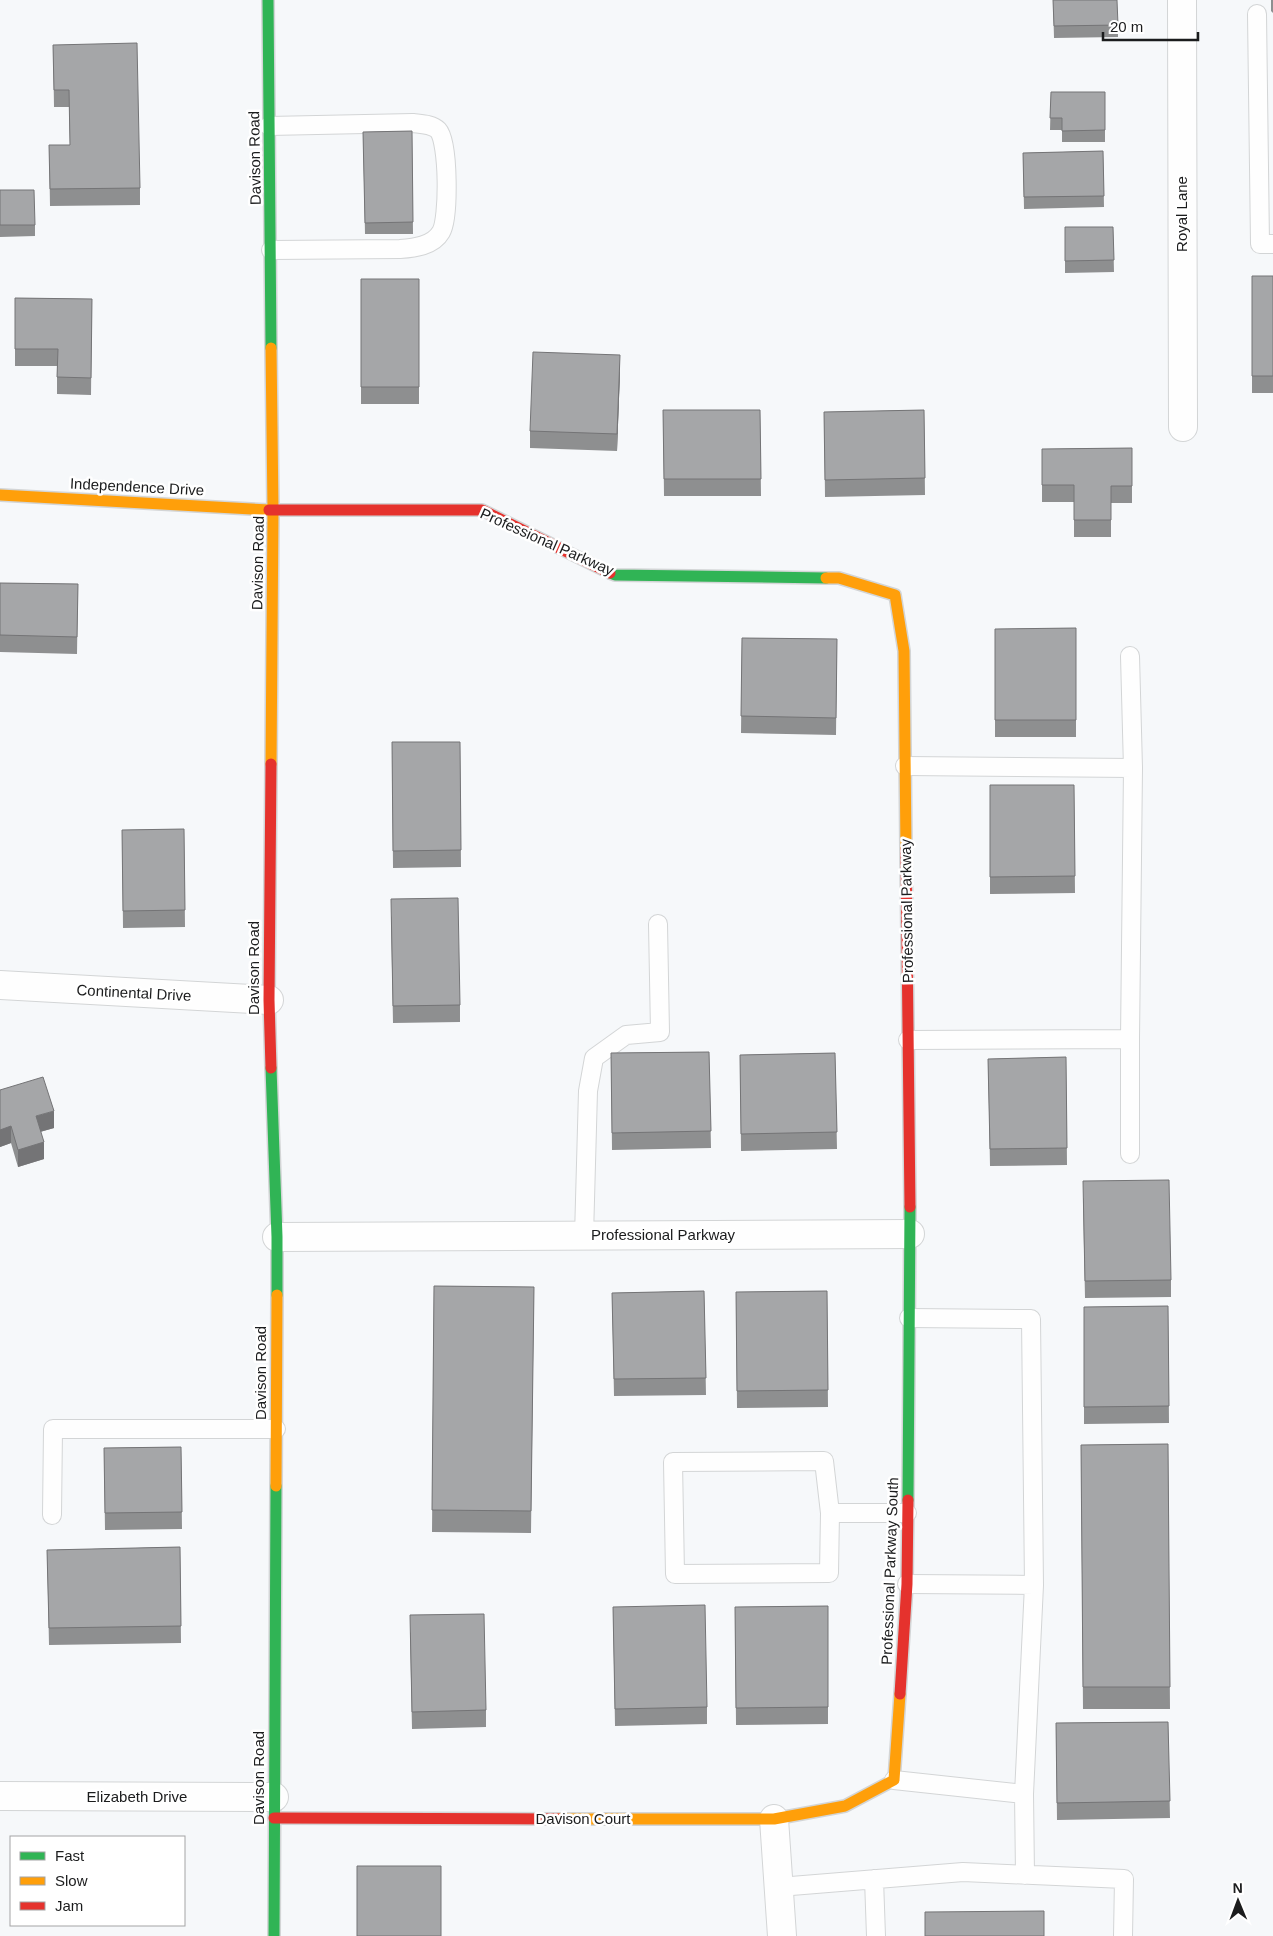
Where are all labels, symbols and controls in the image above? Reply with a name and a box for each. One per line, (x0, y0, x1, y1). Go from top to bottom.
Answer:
scale bar (1103, 10, 1198, 42)
text: 20 m (1110, 18, 1143, 35)
street label: Davison Road (245, 111, 264, 205)
street label: Royal Lane (1173, 176, 1190, 252)
street label: Independence Drive (70, 474, 205, 499)
street label: Professional Parkway (478, 504, 617, 579)
street label: Davison Road (248, 516, 267, 610)
street label: Professional Parkway (897, 838, 916, 983)
street label: Davison Road (245, 921, 262, 1015)
street label: Continental Drive (76, 981, 192, 1004)
street label: Professional Parkway (591, 1226, 736, 1243)
street label: Davison Road (252, 1326, 269, 1420)
street label: Professional Parkway South (878, 1477, 901, 1665)
street label: Davison Road (250, 1731, 267, 1825)
street label: Elizabeth Drive (87, 1788, 187, 1805)
street label: Davison Court (535, 1810, 631, 1827)
legend (10, 1836, 185, 1926)
text: Fast (55, 1847, 85, 1864)
text: Slow (55, 1872, 88, 1889)
north arrow (1213, 1876, 1263, 1926)
text: N (1233, 1880, 1243, 1896)
text: Jam (55, 1897, 83, 1914)

